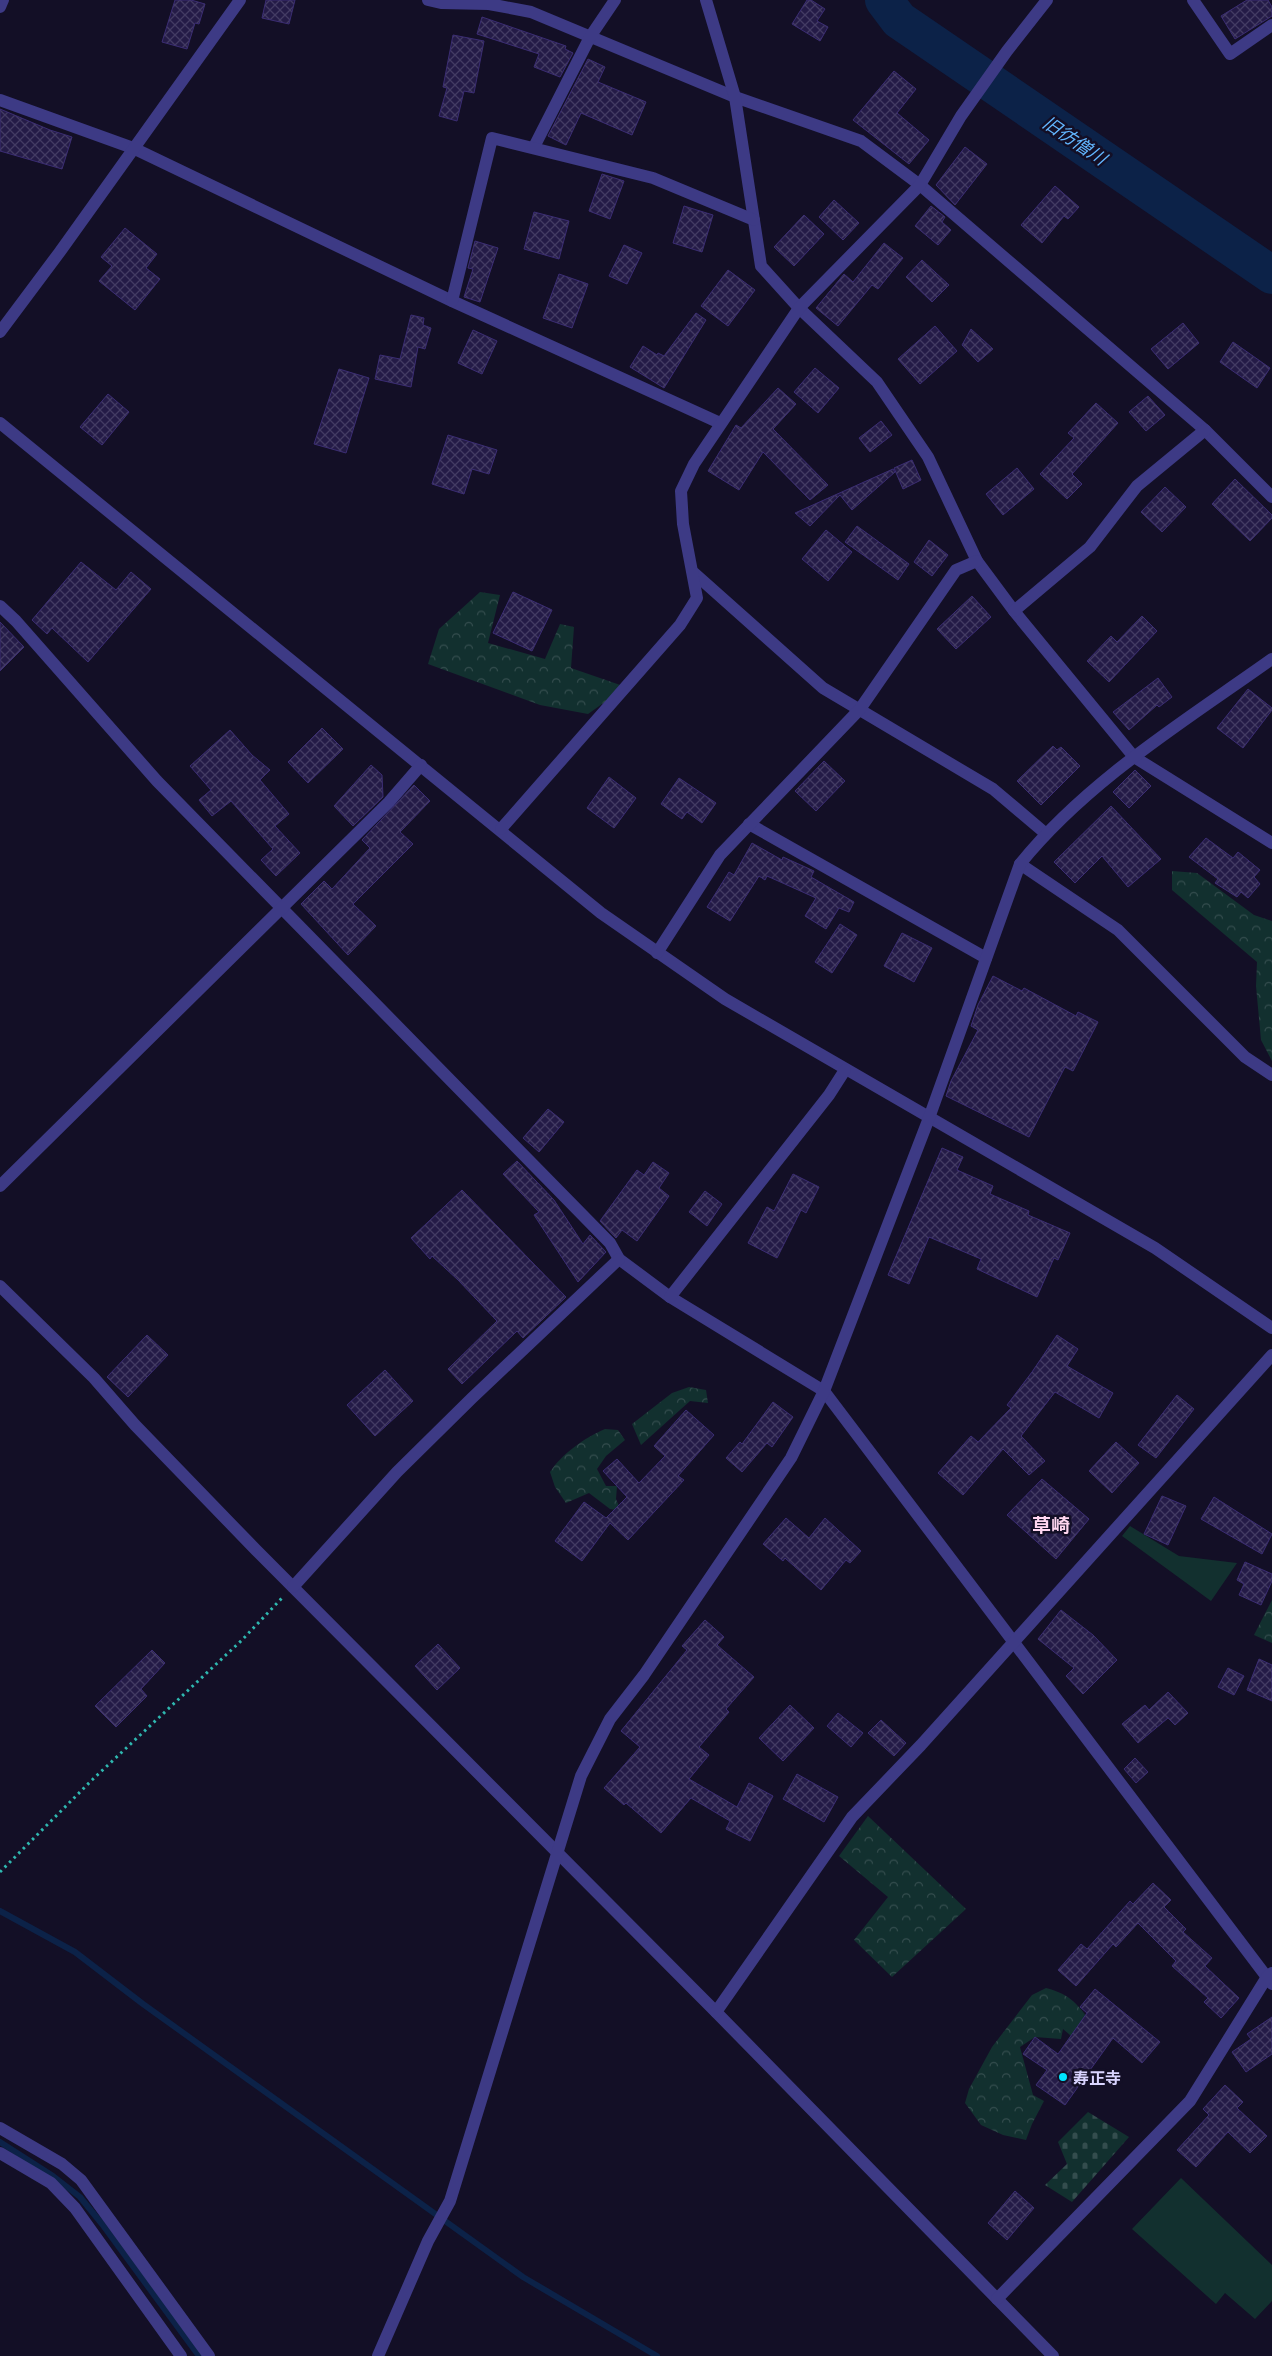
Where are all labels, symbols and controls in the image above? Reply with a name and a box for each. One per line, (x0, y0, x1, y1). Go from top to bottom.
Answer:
water label: 旧彷僧川 (1039, 111, 1113, 170)
district label: 草崎 (1032, 1513, 1070, 1536)
place label: 寿正寺 (1073, 2068, 1121, 2087)
marker: 寿正寺 (1057, 2071, 1069, 2083)

